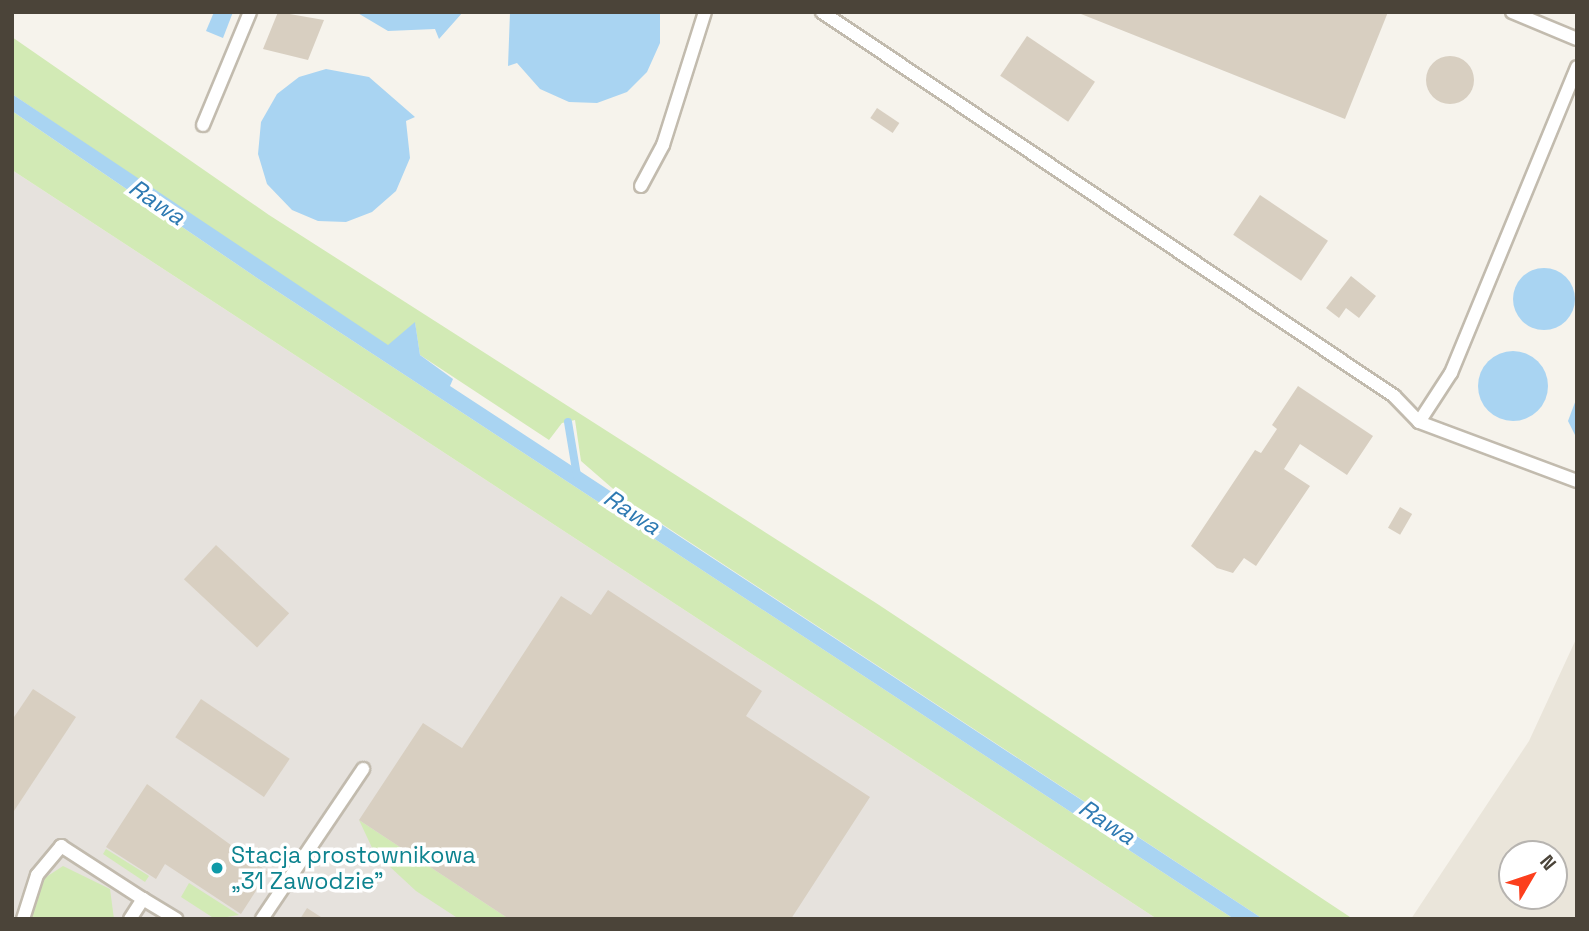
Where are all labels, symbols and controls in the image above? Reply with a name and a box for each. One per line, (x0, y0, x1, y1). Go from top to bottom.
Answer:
water label: Rawa (123, 173, 191, 231)
water label: Rawa (598, 483, 666, 541)
water label: Rawa (1073, 793, 1141, 851)
north arrow (1498, 840, 1568, 910)
place label: Stacja prostownikowa „31 Zawodzie” (231, 841, 476, 895)
text: N (1534, 850, 1562, 876)
marker: Stacja prostownikowa „31 Zawodzie” (209, 860, 225, 876)

